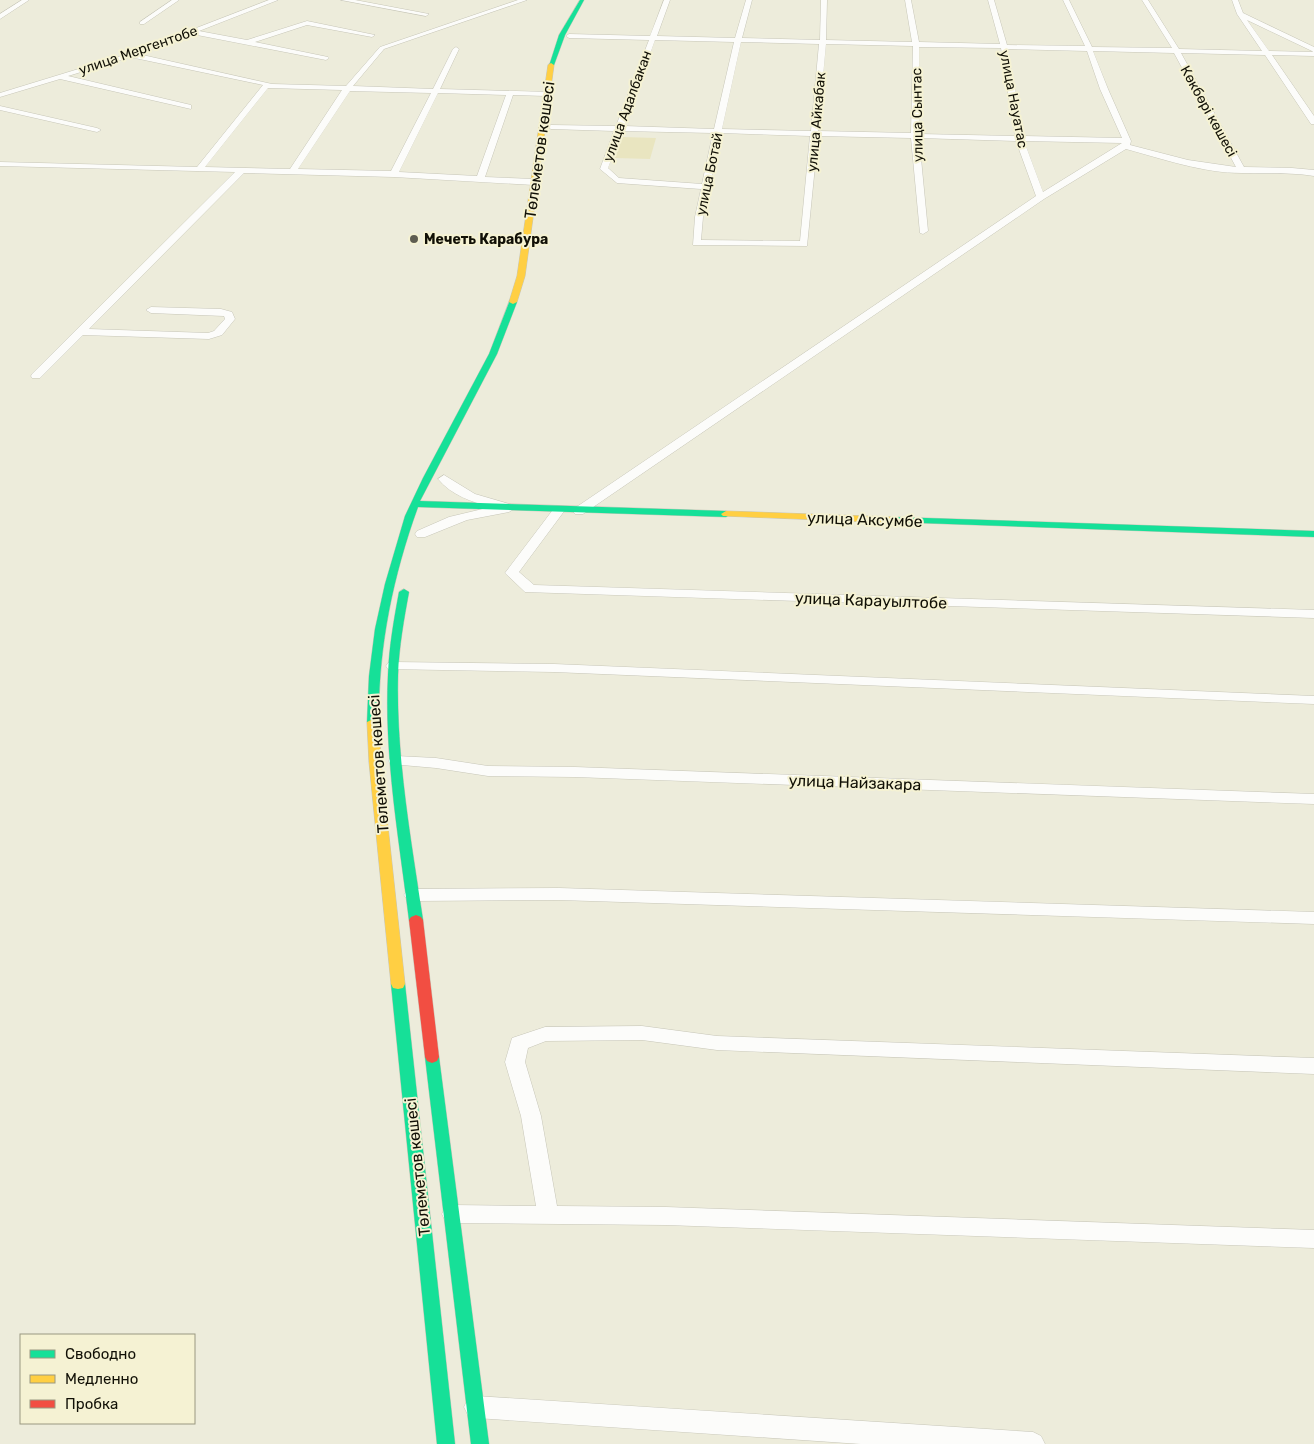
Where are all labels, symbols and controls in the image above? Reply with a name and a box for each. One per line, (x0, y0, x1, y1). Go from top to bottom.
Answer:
street label: улица Мергентобе (77, 22, 200, 79)
street label: улица Адалбакан (599, 48, 655, 164)
street label: улица Науатас (996, 49, 1031, 150)
street label: Көкбөрі көшесі (1177, 63, 1241, 160)
street label: улица Сынтас (908, 68, 927, 162)
street label: улица Айкабак (804, 71, 829, 173)
street label: Төлеметов көшесі (520, 80, 559, 220)
street label: улица Ботай (692, 131, 727, 217)
place label: Мечеть Карабура (424, 231, 548, 248)
marker: Мечеть Карабура (408, 233, 420, 245)
street label: улица Аксумбе (807, 508, 923, 531)
street label: улица Карауылтобе (795, 588, 947, 613)
street label: Төлеметов көшесі (364, 694, 393, 834)
street label: улица Найзакара (788, 771, 922, 794)
street label: Төлеметов көшесі (401, 1097, 434, 1237)
legend (20, 1334, 195, 1424)
text: Свободно (65, 1345, 136, 1363)
text: Медленно (65, 1370, 138, 1388)
text: Пробка (65, 1395, 118, 1413)

